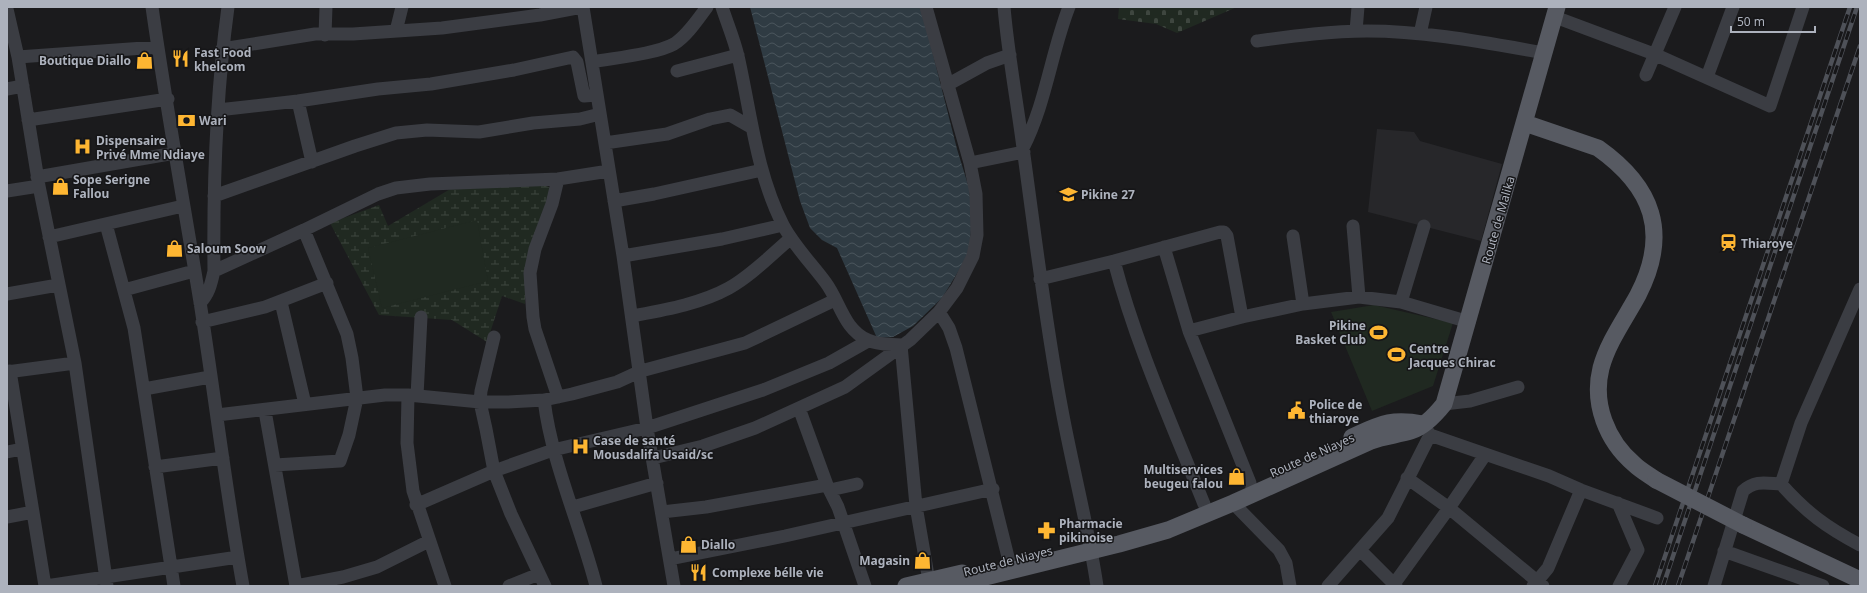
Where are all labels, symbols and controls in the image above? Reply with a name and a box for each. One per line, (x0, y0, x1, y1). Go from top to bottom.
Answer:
scale bar (1731, 8, 1815, 34)
text: 50 m (1737, 13, 1765, 30)
place label: Fast Food khelcom (194, 44, 251, 75)
restaurant icon: Fast Food khelcom (171, 49, 191, 69)
shop icon: Boutique Diallo (134, 50, 154, 70)
place label: Boutique Diallo (39, 52, 131, 69)
bank icon: Wari (176, 110, 196, 130)
place label: Wari (199, 112, 227, 129)
place label: Dispensaire Privé Mme Ndiaye (96, 132, 205, 163)
hospital icon: Dispensaire Privé Mme Ndiaye (73, 137, 93, 157)
place label: Sope Serigne Fallou (73, 171, 150, 202)
street label: Route de Malika (1477, 174, 1519, 266)
shop icon: Sope Serigne Fallou (50, 176, 70, 196)
school or university icon: Pikine 27 (1058, 184, 1078, 204)
place label: Pikine 27 (1081, 186, 1135, 203)
station icon: Thiaroye (1718, 233, 1738, 253)
place label: Thiaroye (1741, 235, 1793, 252)
shop icon: Saloum Soow (164, 238, 184, 258)
place label: Saloum Soow (187, 240, 267, 257)
place label: Pikine Basket Club (1295, 317, 1366, 348)
sports icon: Pikine Basket Club (1369, 322, 1389, 342)
place label: Centre Jacques Chirac (1408, 340, 1496, 371)
sports icon: Centre Jacques Chirac (1386, 345, 1406, 365)
place label: Police de thiaroye (1309, 396, 1362, 427)
public building icon: Police de thiaroye (1286, 401, 1306, 421)
street label: Route de Niayes (1267, 429, 1357, 481)
place label: Case de santé Mousdalifa Usaid/sc (593, 432, 713, 463)
hospital icon: Case de santé Mousdalifa Usaid/sc (570, 437, 590, 457)
place label: Multiservices beugeu falou (1143, 461, 1223, 492)
shop icon: Multiservices beugeu falou (1226, 466, 1246, 486)
place label: Pharmacie pikinoise (1059, 515, 1123, 546)
pharmacy icon: Pharmacie pikinoise (1036, 520, 1056, 540)
shop icon: Diallo (678, 534, 698, 554)
place label: Diallo (701, 536, 735, 553)
street label: Route de Niayes (962, 542, 1055, 580)
shop icon: Magasin (913, 550, 933, 570)
place label: Magasin (859, 552, 910, 569)
restaurant icon: Complexe bélle vie (689, 562, 709, 582)
place label: Complexe bélle vie (712, 564, 824, 581)

